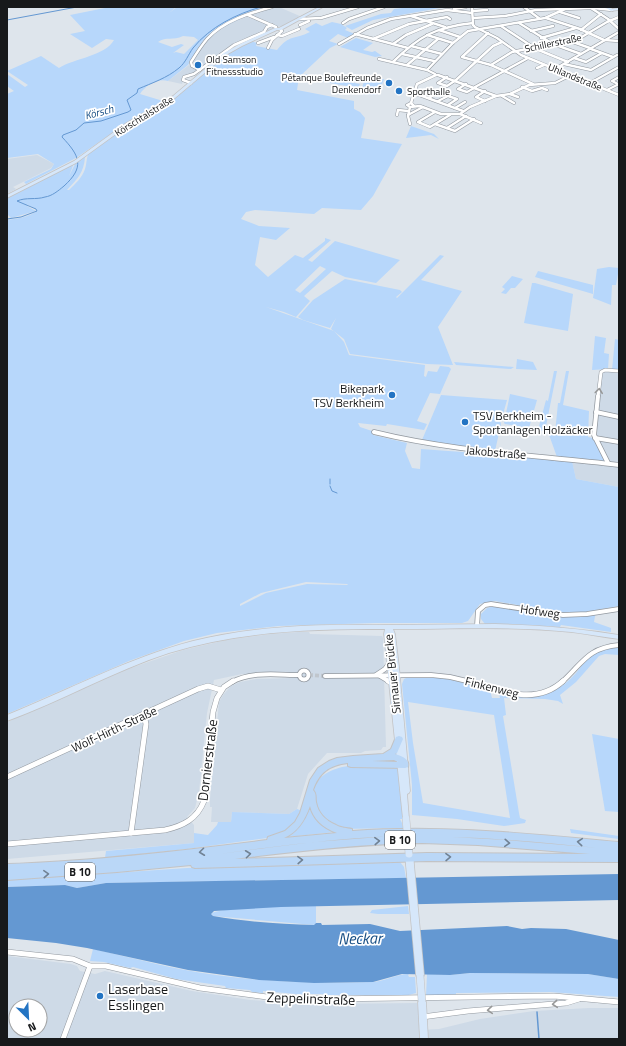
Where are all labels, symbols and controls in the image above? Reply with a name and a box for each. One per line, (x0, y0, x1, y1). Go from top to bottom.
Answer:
street label: Schillerstraße (523, 30, 583, 56)
place label: Old Samson Fitnessstudio (206, 52, 263, 79)
street label: Uhlandstraße (546, 59, 604, 95)
marker: Old Samson Fitnessstudio (193, 60, 203, 70)
place label: Pétanque Boulefreunde Denkendorf (282, 70, 382, 97)
marker: Pétanque Boulefreunde Denkendorf (384, 78, 394, 88)
place label: Sporthalle (407, 84, 450, 99)
marker: Sporthalle (394, 86, 404, 96)
street label: Körschtalstraße (112, 92, 176, 140)
water label: Körsch (83, 100, 116, 123)
place label: Bikepark TSV Berkheim (313, 379, 384, 412)
one-way arrow (594, 388, 603, 394)
marker: Bikepark TSV Berkheim (387, 390, 397, 400)
place label: TSV Berkheim - Sportanlagen Holzäcker (473, 406, 593, 439)
marker: TSV Berkheim - Sportanlagen Holzäcker (460, 417, 470, 427)
street label: Jakobstraße (465, 440, 527, 464)
street label: Hofweg (519, 599, 561, 623)
street label: Sirnauer Brücke (378, 633, 406, 715)
street label: Finkenweg (463, 671, 521, 703)
street label: Wolf-Hirth-Straße (68, 701, 160, 757)
street label: Dornierstraße (192, 718, 222, 802)
road number: B 10 (385, 831, 415, 849)
one-way arrow (374, 837, 380, 845)
one-way arrow (577, 838, 583, 847)
one-way arrow (504, 839, 510, 848)
one-way arrow (199, 848, 205, 857)
one-way arrow (245, 850, 251, 859)
one-way arrow (445, 853, 451, 861)
one-way arrow (297, 856, 303, 865)
road number: B 10 (65, 863, 95, 881)
one-way arrow (43, 870, 49, 878)
water label: Neckar (338, 926, 384, 950)
place label: Laserbase Esslingen (108, 978, 168, 1015)
street label: Zeppelinstraße (266, 986, 356, 1010)
marker: Laserbase Esslingen (95, 991, 105, 1001)
north arrow (8, 998, 48, 1038)
one-way arrow (551, 1000, 558, 1009)
one-way arrow (487, 1005, 493, 1014)
text: N (25, 1018, 39, 1036)

